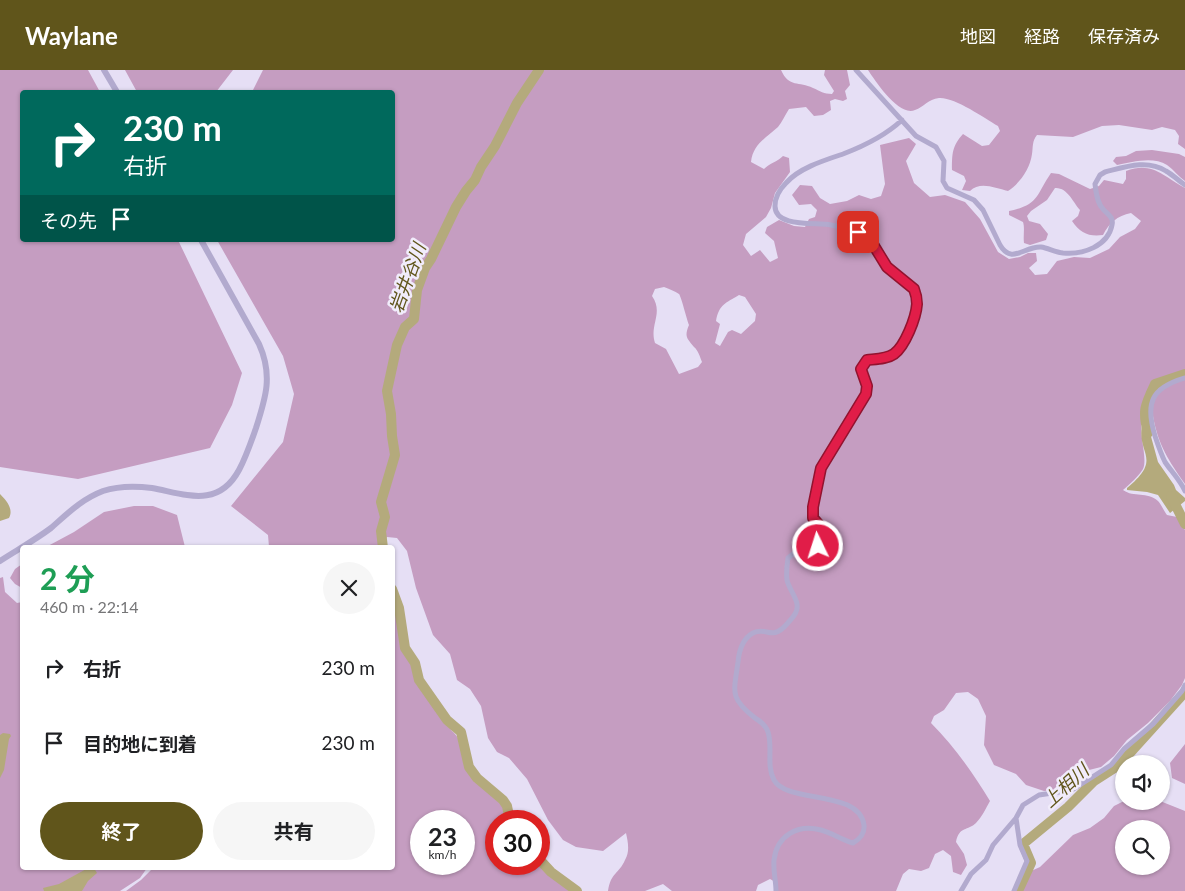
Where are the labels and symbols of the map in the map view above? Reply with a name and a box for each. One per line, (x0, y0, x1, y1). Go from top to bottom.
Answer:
pin (837, 211, 879, 253)
water label: 岩井谷川 (384, 238, 430, 315)
position arrow (791, 519, 843, 571)
water label: 上相川 (1038, 758, 1094, 811)
speed limit sign: 30 (485, 810, 550, 875)

